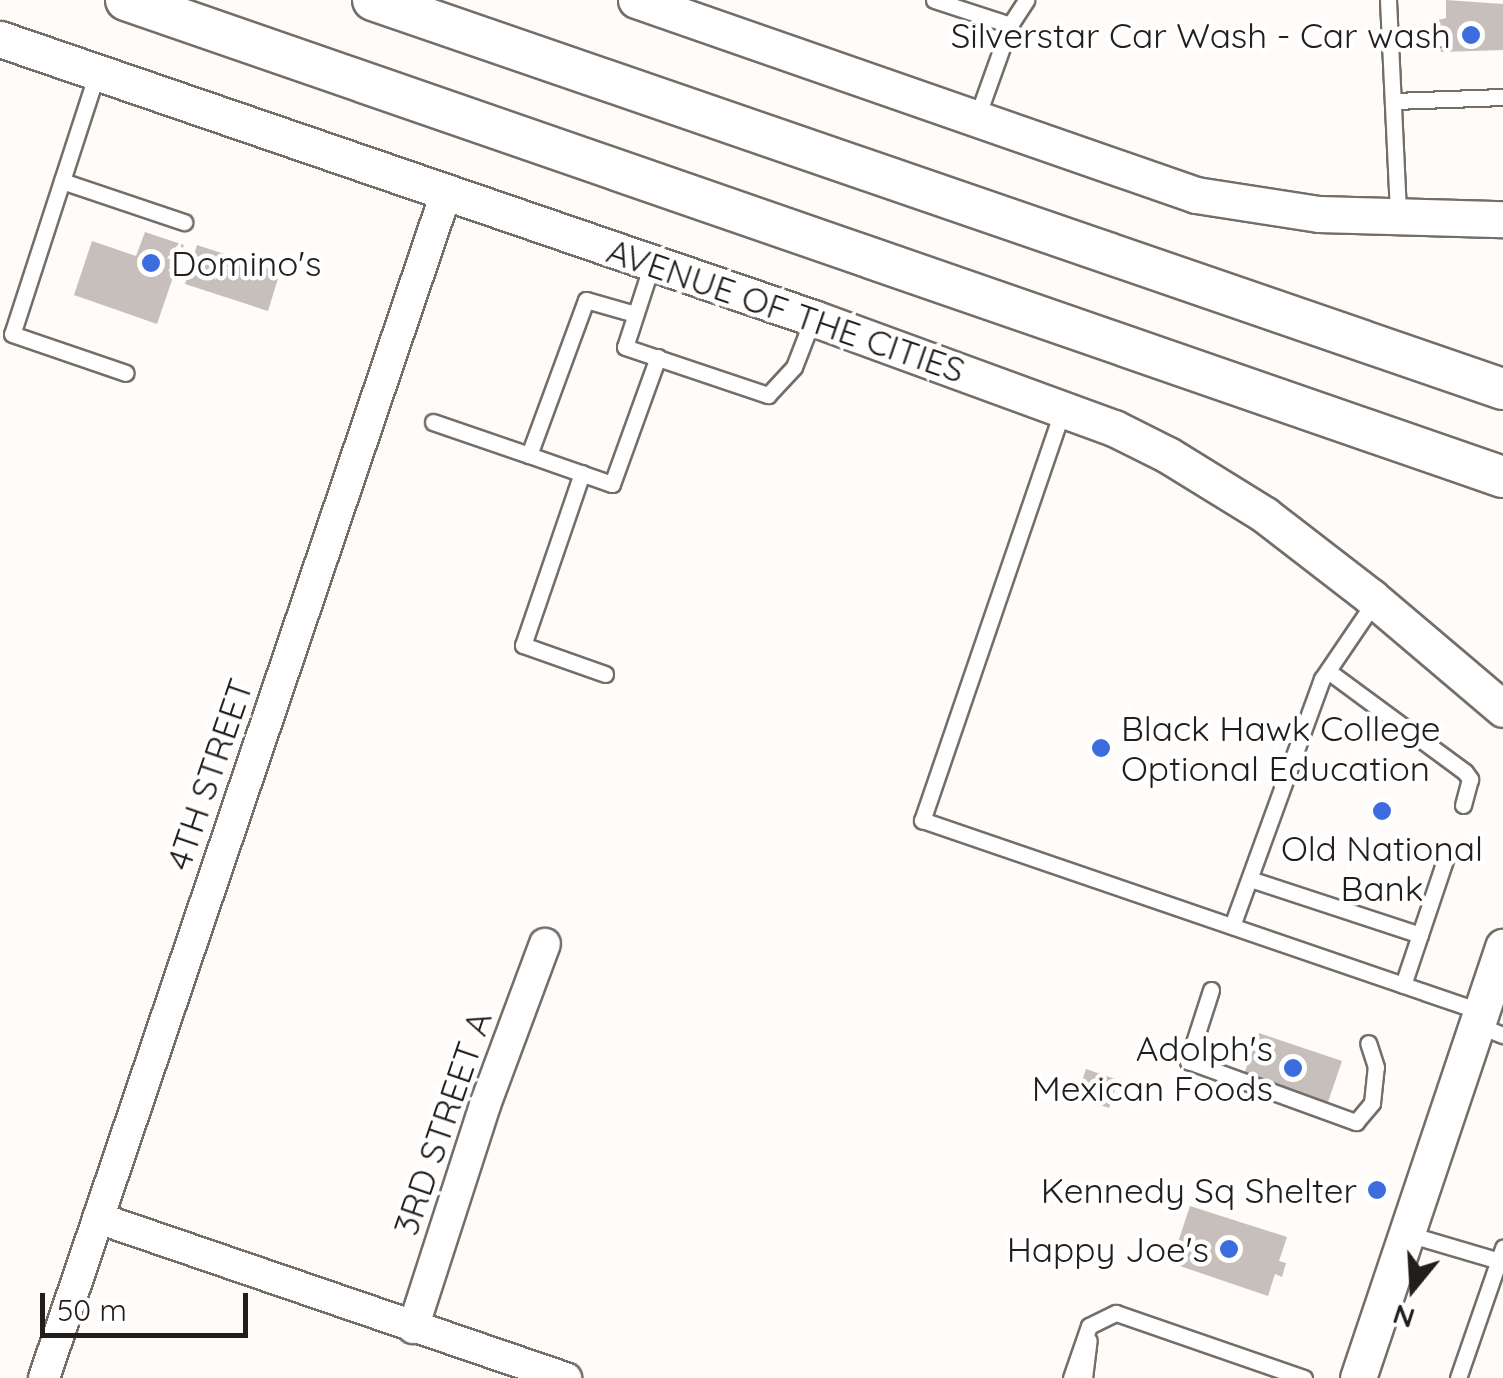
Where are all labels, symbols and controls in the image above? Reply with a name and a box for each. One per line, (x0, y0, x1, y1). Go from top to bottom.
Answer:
place label: Silverstar Car Wash - Car wash (951, 14, 1451, 56)
marker: Silverstar Car Wash - Car wash (1460, 24, 1482, 46)
street label: AVENUE OF THE CITIES (602, 229, 970, 391)
place label: Domino's (171, 242, 322, 284)
marker: Domino's (140, 252, 162, 274)
street label: 4TH STREET (157, 673, 261, 875)
place label: Black Hawk College Optional Education (1121, 707, 1440, 789)
marker: Black Hawk College Optional Education (1090, 737, 1112, 759)
marker: Old National Bank (1371, 800, 1393, 822)
place label: Old National Bank (1281, 827, 1483, 909)
street label: 3RD STREET A (384, 1006, 500, 1240)
place label: Adolph's Mexican Foods (1032, 1027, 1273, 1109)
marker: Adolph's Mexican Foods (1282, 1057, 1304, 1079)
place label: Kennedy Sq Shelter (1041, 1169, 1357, 1211)
marker: Kennedy Sq Shelter (1366, 1179, 1388, 1201)
place label: Happy Joe's (1007, 1228, 1209, 1270)
marker: Happy Joe's (1218, 1238, 1240, 1260)
north arrow (1363, 1238, 1463, 1338)
scale bar (45, 1273, 252, 1335)
text: 50 m (57, 1291, 127, 1329)
text: N (1388, 1297, 1419, 1337)

